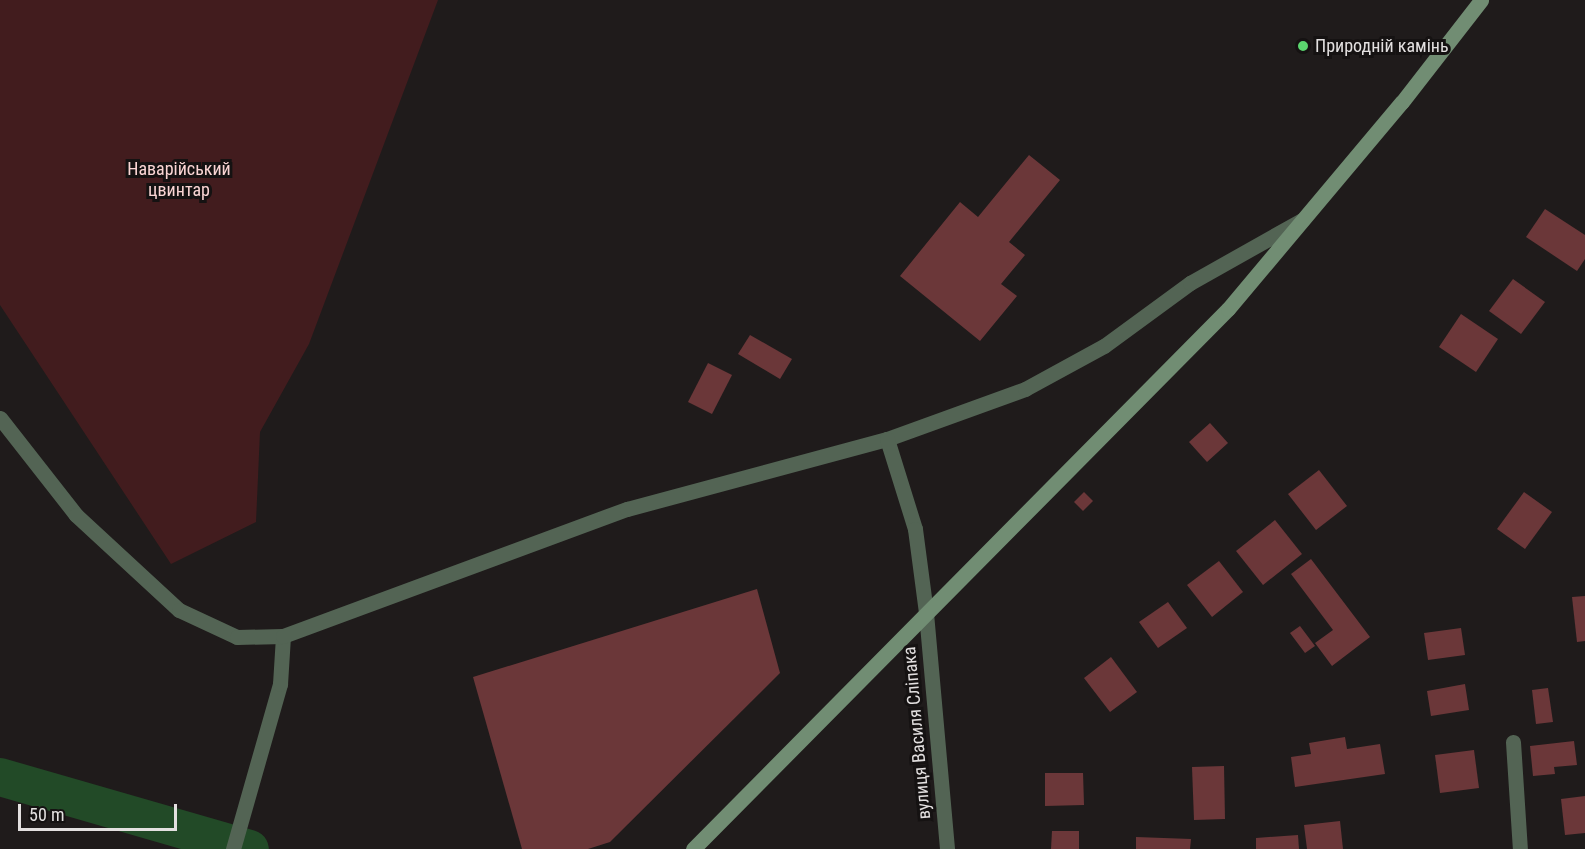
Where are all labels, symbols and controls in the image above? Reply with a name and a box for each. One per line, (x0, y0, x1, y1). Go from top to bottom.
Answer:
place label: Природній камінь (1315, 35, 1449, 57)
marker: Природній камінь (1296, 39, 1310, 53)
park label: Наварійський цвинтар (127, 159, 231, 201)
street label: вулиця Василя Сліпака (899, 646, 935, 820)
scale bar (21, 792, 180, 830)
text: 50 m (29, 804, 64, 825)

